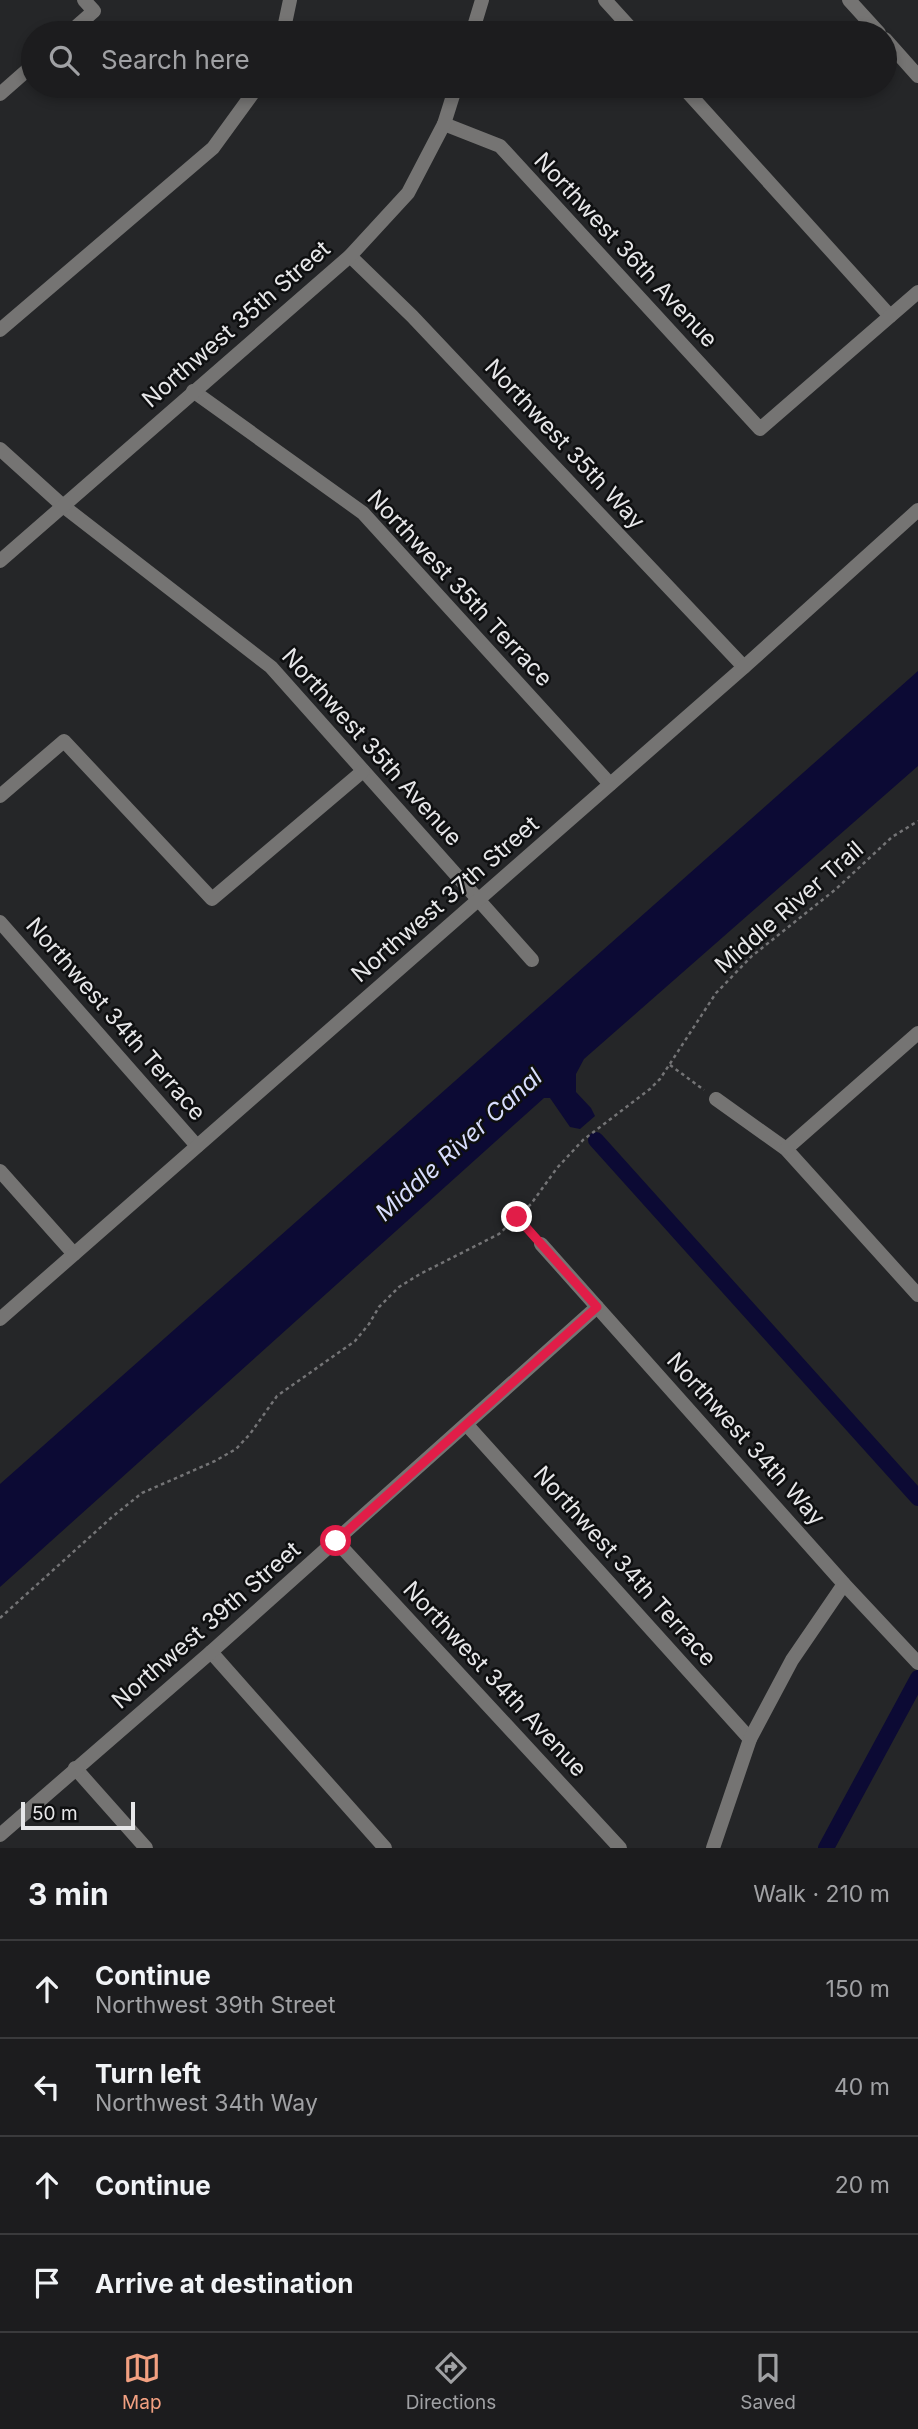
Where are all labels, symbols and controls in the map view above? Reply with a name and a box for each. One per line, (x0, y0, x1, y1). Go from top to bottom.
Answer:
search box (21, 21, 897, 98)
icon: search (45, 41, 83, 79)
text: Search here (101, 44, 250, 75)
street label: Northwest 36th Avenue (528, 147, 724, 353)
street label: Northwest 35th Street (136, 234, 336, 413)
street label: Northwest 35th Way (479, 353, 651, 535)
street label: Northwest 35th Terrace (362, 484, 558, 692)
street label: Northwest 35th Avenue (276, 643, 468, 851)
street label: Northwest 37th Street (346, 810, 545, 988)
street label: Middle River Trail (709, 835, 869, 979)
street label: Northwest 34th Terrace (20, 912, 212, 1126)
water label: Middle River Canal (369, 1062, 548, 1227)
route end (501, 1201, 532, 1232)
street label: Northwest 34th Way (661, 1347, 831, 1531)
street label: Northwest 34th Terrace (528, 1460, 722, 1672)
route start (320, 1525, 351, 1556)
street label: Northwest 39th Street (106, 1535, 306, 1714)
street label: Northwest 34th Avenue (397, 1576, 593, 1782)
scale bar (21, 1799, 135, 1831)
text: 50 m (32, 1802, 78, 1825)
text: 3 min (28, 1876, 109, 1912)
text: Walk · 210 m (753, 1880, 890, 1908)
text: Continue (95, 1960, 211, 1991)
icon: ahead (28, 1970, 66, 2008)
text: 150 m (826, 1975, 890, 2003)
text: Northwest 39th Street (95, 1991, 336, 2019)
text: Turn left (95, 2058, 201, 2089)
icon: left (28, 2068, 66, 2106)
text: 40 m (834, 2073, 890, 2101)
text: Northwest 34th Way (95, 2089, 318, 2117)
icon: ahead (28, 2166, 66, 2204)
text: Continue (95, 2170, 211, 2201)
text: 20 m (835, 2171, 890, 2199)
icon: arrive (28, 2264, 66, 2302)
text: Arrive at destination (95, 2268, 354, 2299)
tab: Map (122, 2349, 162, 2414)
tab: Directions (406, 2349, 496, 2414)
tab: Saved (740, 2349, 796, 2414)

